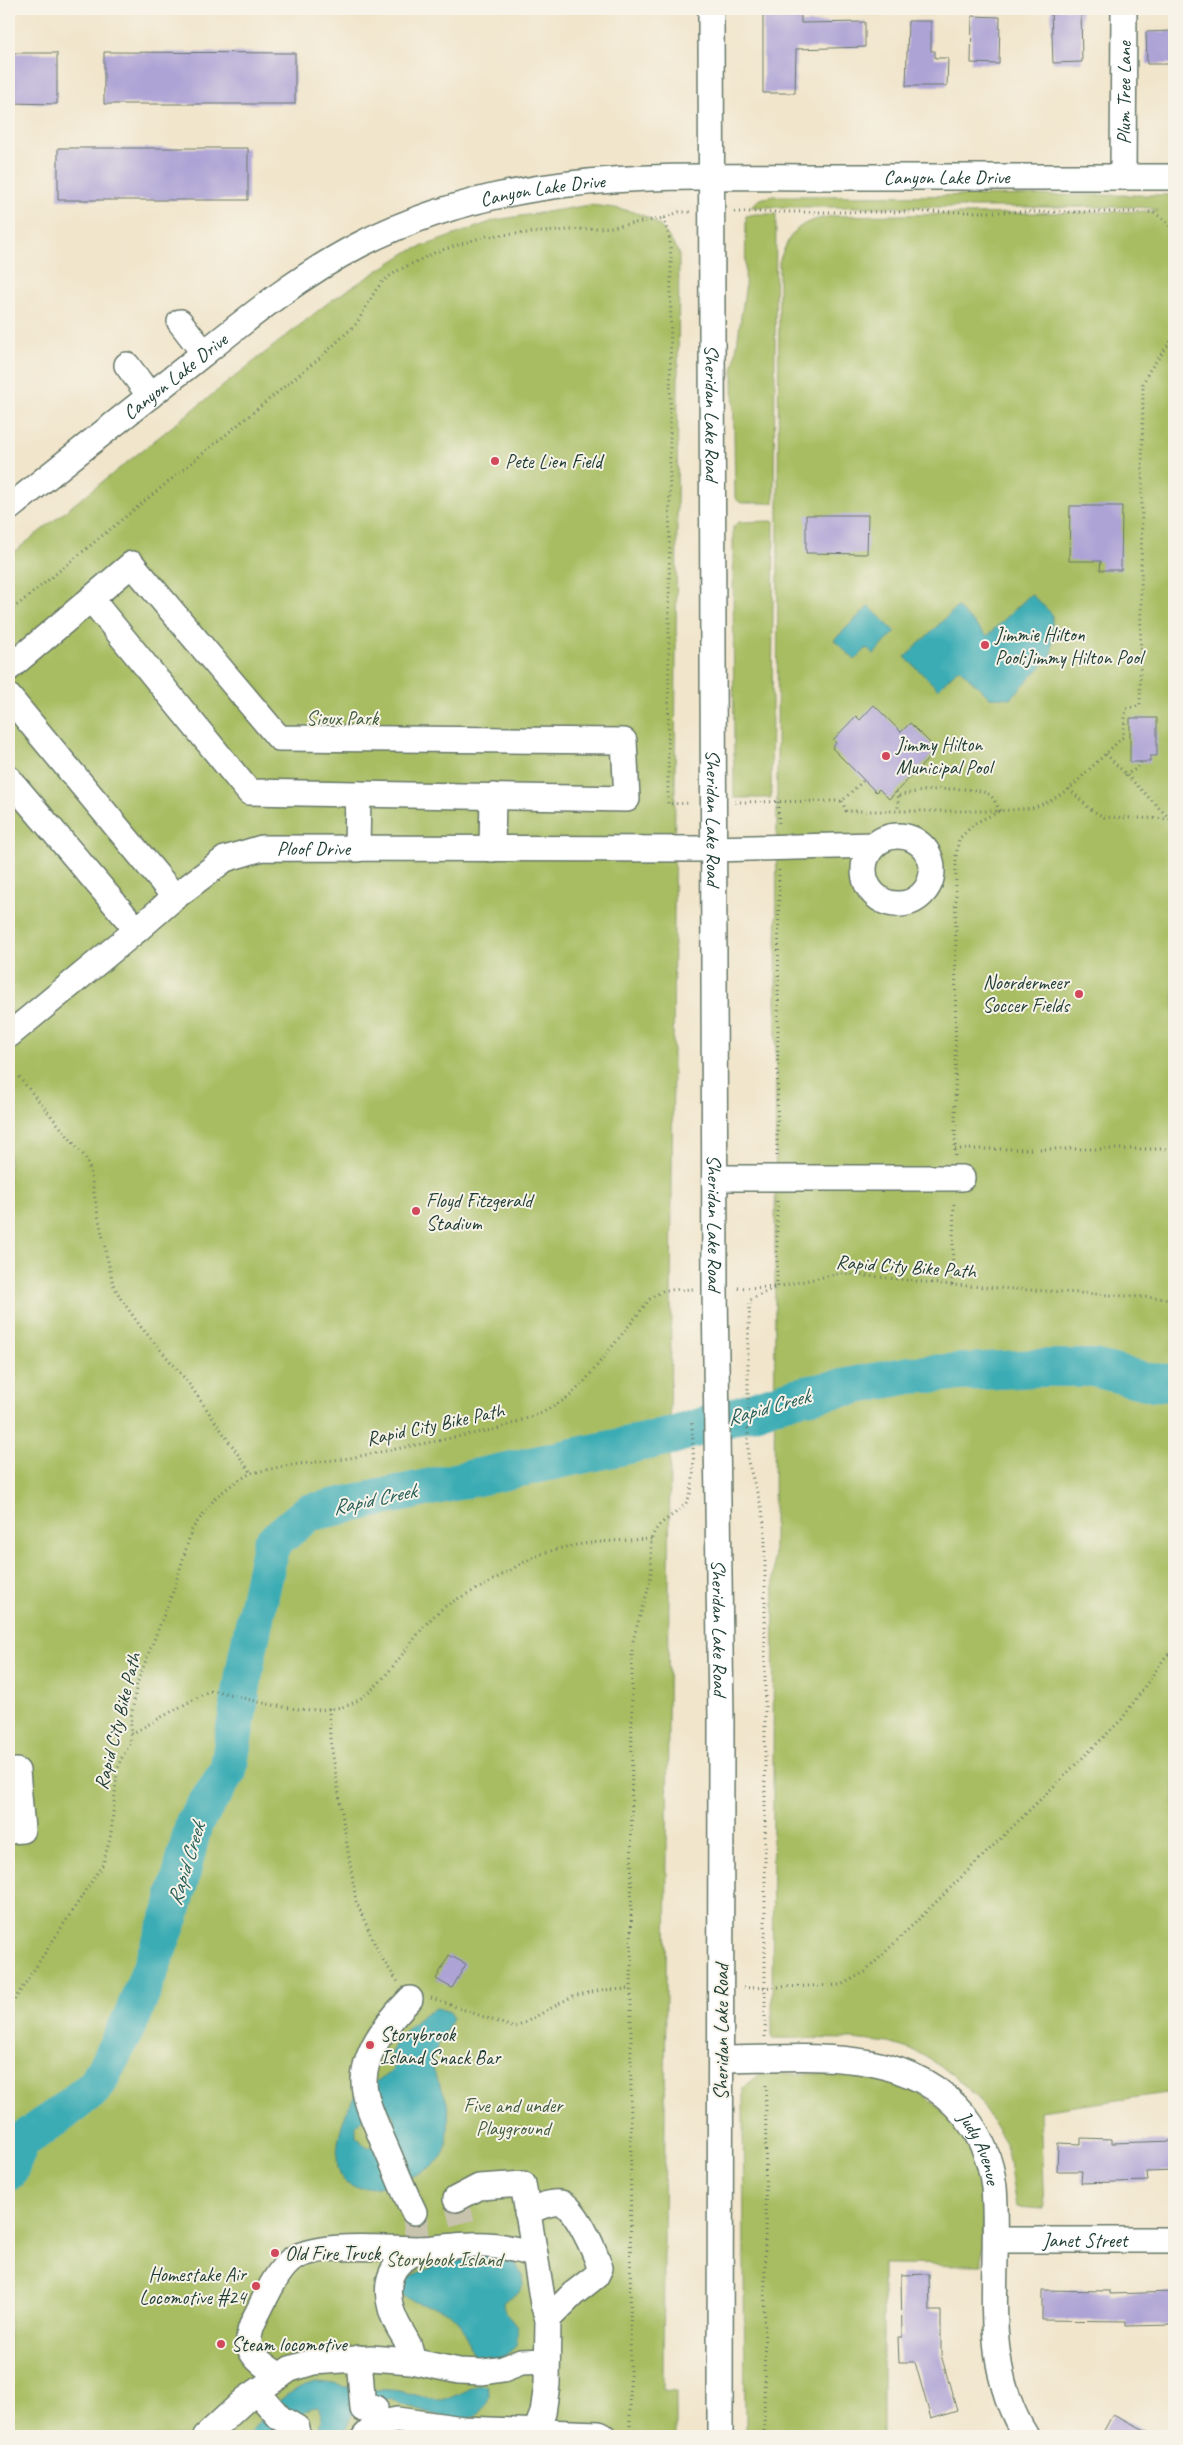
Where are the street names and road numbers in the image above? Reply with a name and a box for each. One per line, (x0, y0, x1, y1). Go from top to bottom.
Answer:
street label: Plum Tree Lane (1111, 40, 1137, 145)
street label: Canyon Lake Drive (884, 165, 1011, 190)
street label: Canyon Lake Drive (477, 168, 607, 212)
street label: Canyon Lake Drive (118, 327, 234, 425)
street label: Sheridan Lake Road (699, 345, 724, 484)
street label: Sheridan Lake Road (700, 750, 726, 889)
street label: Ploof Drive (277, 836, 351, 861)
street label: Sheridan Lake Road (702, 1155, 727, 1294)
street label: Rapid City Bike Path (835, 1249, 978, 1284)
street label: Rapid City Bike Path (364, 1397, 508, 1451)
street label: Sheridan Lake Road (706, 1560, 733, 1699)
street label: Rapid City Bike Path (88, 1648, 147, 1792)
street label: Sheridan Lake Road (709, 1961, 734, 2100)
street label: Judy Avenue (952, 2105, 1006, 2188)
street label: Janet Street (1042, 2228, 1130, 2253)

